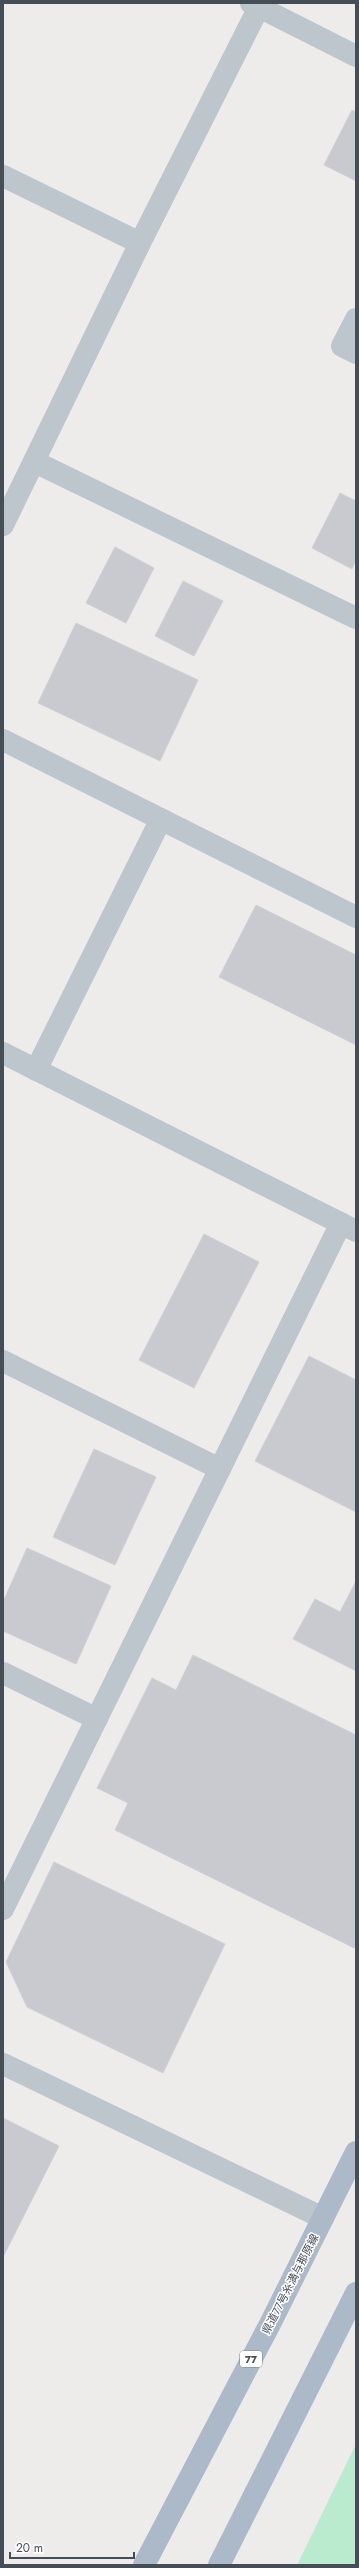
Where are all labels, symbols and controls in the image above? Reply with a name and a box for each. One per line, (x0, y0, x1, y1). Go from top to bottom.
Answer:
street label: 県道77号糸満与那原線 (258, 2231, 322, 2337)
road number: 77 (240, 2351, 262, 2367)
scale bar (10, 2534, 134, 2560)
text: 20 m (16, 2539, 43, 2557)

